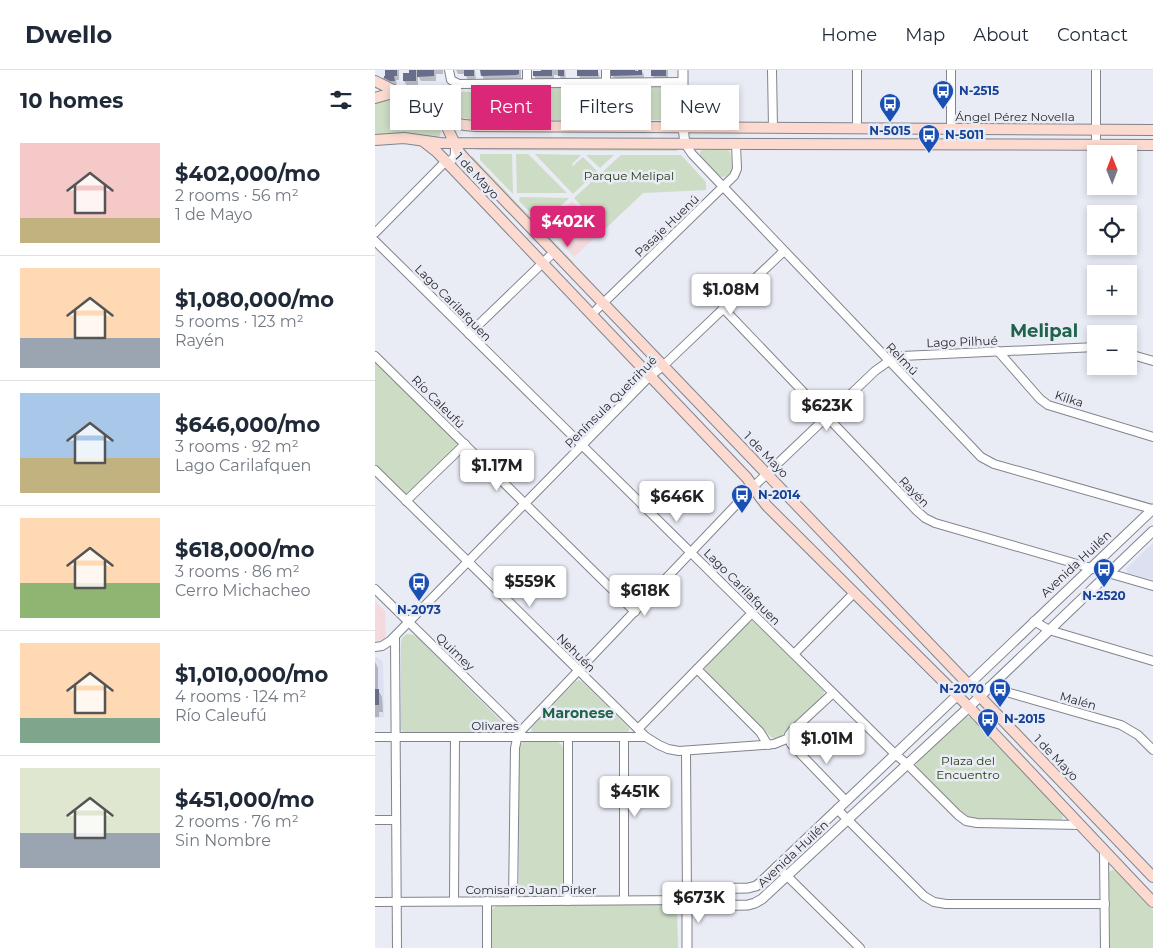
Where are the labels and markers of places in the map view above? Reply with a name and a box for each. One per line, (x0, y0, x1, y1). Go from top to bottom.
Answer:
bus stop icon: N-2515 (931, 79, 955, 110)
place label: N-2515 (959, 83, 999, 98)
bus stop icon: N-5015 (878, 92, 902, 123)
place label: N-5015 (869, 123, 911, 138)
bus stop icon: N-5011 (917, 123, 941, 154)
place label: N-5011 (945, 127, 984, 142)
pin: $402K (533, 206, 603, 248)
pin: $1.08M (690, 274, 772, 316)
pin: $623K (792, 390, 862, 432)
pin: $1.17M (456, 450, 538, 492)
pin: $646K (642, 480, 712, 523)
bus stop icon: N-2014 (730, 483, 754, 514)
place label: N-2014 (758, 487, 801, 502)
bus stop icon: N-2520 (1092, 557, 1116, 588)
pin: $559K (495, 566, 565, 608)
bus stop icon: N-2073 (407, 571, 431, 602)
pin: $618K (610, 574, 680, 617)
place label: N-2520 (1082, 588, 1126, 603)
place label: N-2073 (397, 602, 441, 617)
bus stop icon: N-2070 (988, 677, 1012, 708)
place label: N-2070 (939, 681, 984, 696)
bus stop icon: N-2015 (976, 707, 1000, 738)
place label: N-2015 (1004, 711, 1045, 726)
pin: $1.01M (786, 722, 868, 765)
pin: $451K (600, 776, 670, 818)
pin: $673K (664, 882, 734, 924)

